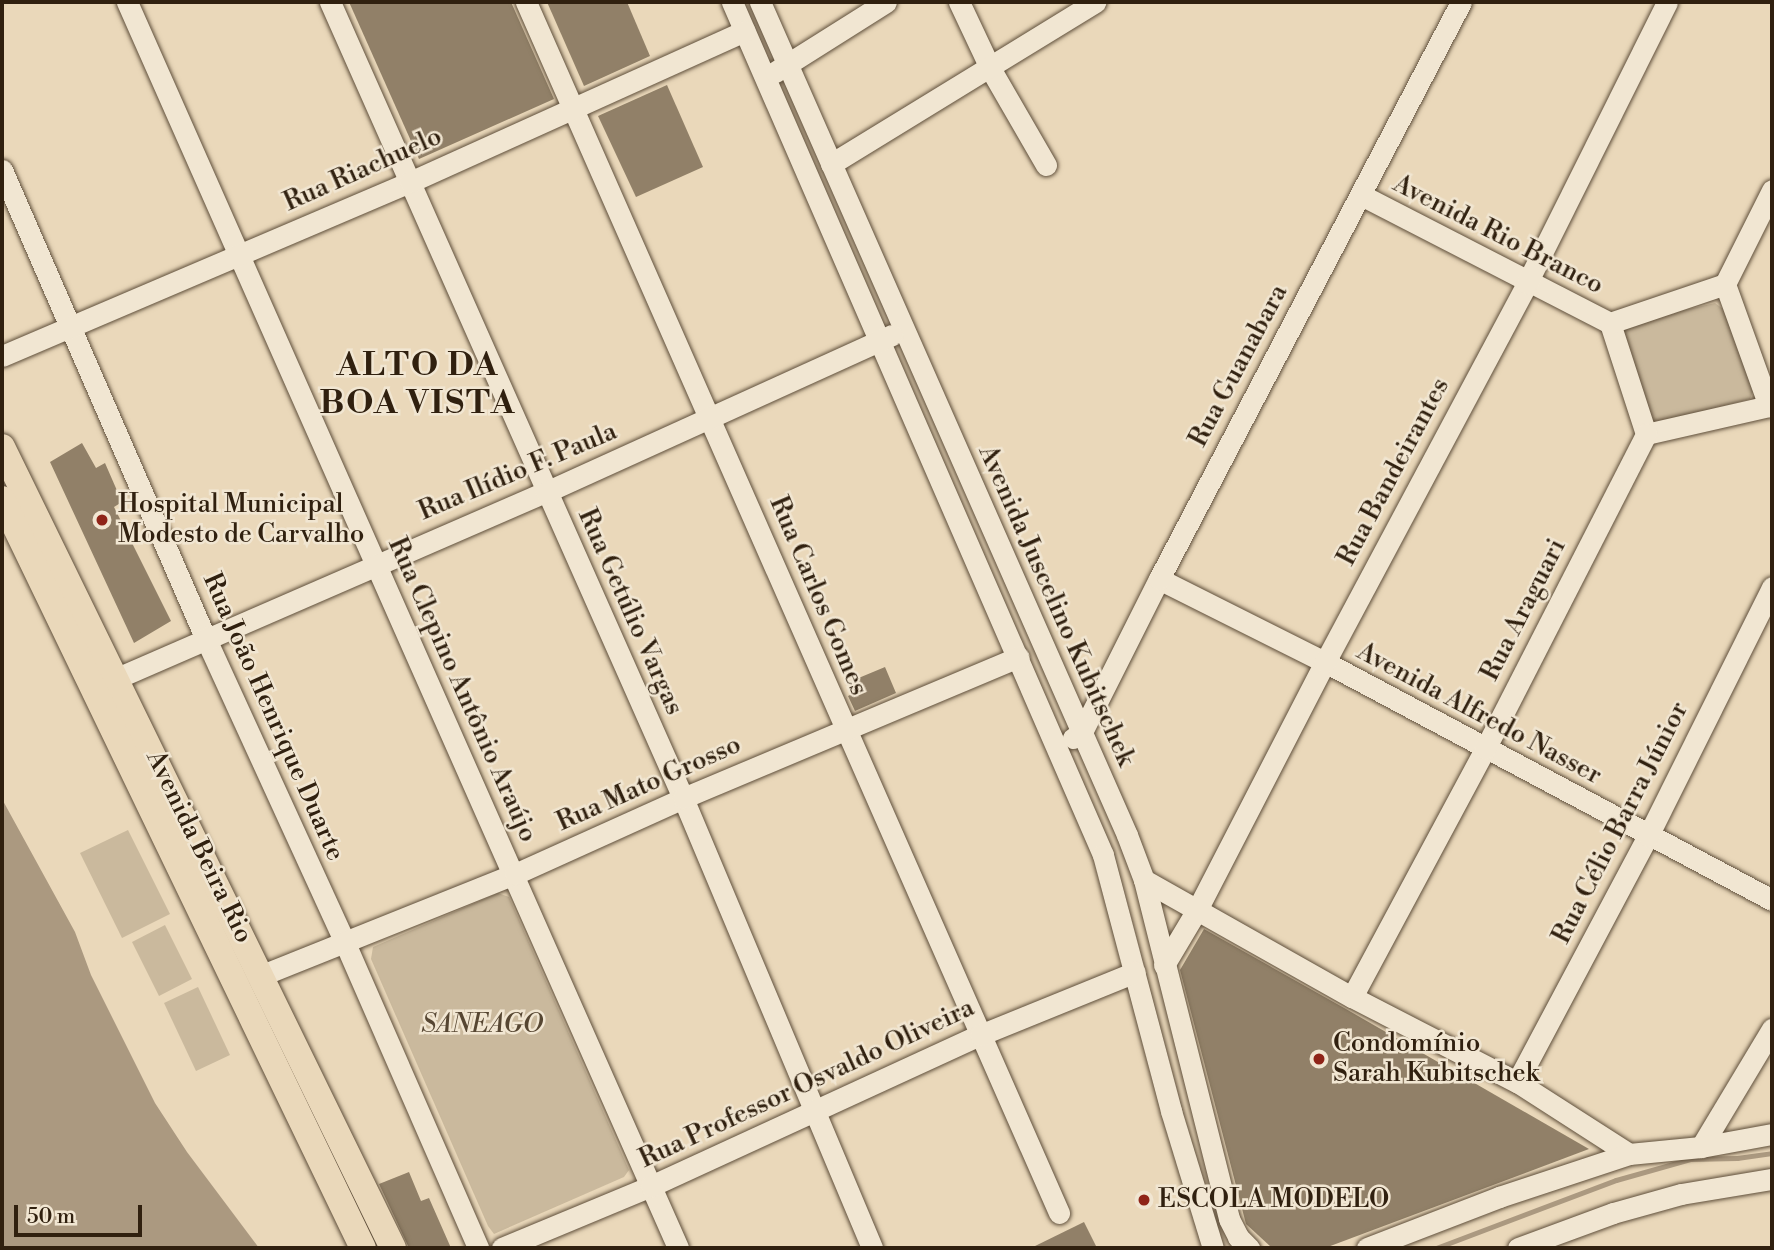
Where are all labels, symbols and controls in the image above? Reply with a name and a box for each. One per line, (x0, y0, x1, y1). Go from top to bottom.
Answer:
street label: Rua Riachuelo (279, 121, 447, 219)
street label: Avenida Rio Branco (1388, 168, 1608, 302)
street label: Rua Guanabara (1183, 279, 1295, 453)
district label: ALTO DA BOA VISTA (321, 346, 515, 424)
street label: Rua Bandeirantes (1331, 373, 1457, 571)
street label: Rua Ilídio F. Paula (414, 416, 622, 528)
street label: Avenida Juscelino Kubitschek (971, 441, 1141, 771)
place label: Hospital Municipal Modesto de Carvalho (118, 489, 364, 550)
street label: Rua Carlos Gomes (762, 492, 874, 700)
street label: Rua Getúlio Vargas (571, 504, 689, 720)
marker: Hospital Municipal Modesto de Carvalho (92, 510, 112, 530)
street label: Rua Clepino Antônio Araújo (381, 533, 543, 847)
street label: Rua Araguari (1475, 534, 1573, 686)
street label: Rua João Henrique Duarte (195, 568, 351, 866)
street label: Avenida Alfredo Nasser (1351, 636, 1607, 792)
street label: Rua Célio Barra Júnior (1546, 697, 1696, 949)
street label: Rua Mato Grosso (552, 729, 746, 839)
street label: Avenida Beira Rio (139, 746, 259, 948)
street label: Rua Professor Osvaldo Oliveira (635, 993, 979, 1175)
park label: SANEAGO (421, 1009, 543, 1041)
place label: Condomínio Sarah Kubitschek (1333, 1028, 1539, 1090)
marker: Condomínio Sarah Kubitschek (1311, 1051, 1327, 1067)
place label: ESCOLA MODELO (1158, 1184, 1389, 1216)
scale bar (18, 1190, 145, 1234)
marker: ESCOLA MODELO (1136, 1192, 1152, 1208)
text: 50 m (27, 1204, 75, 1230)

